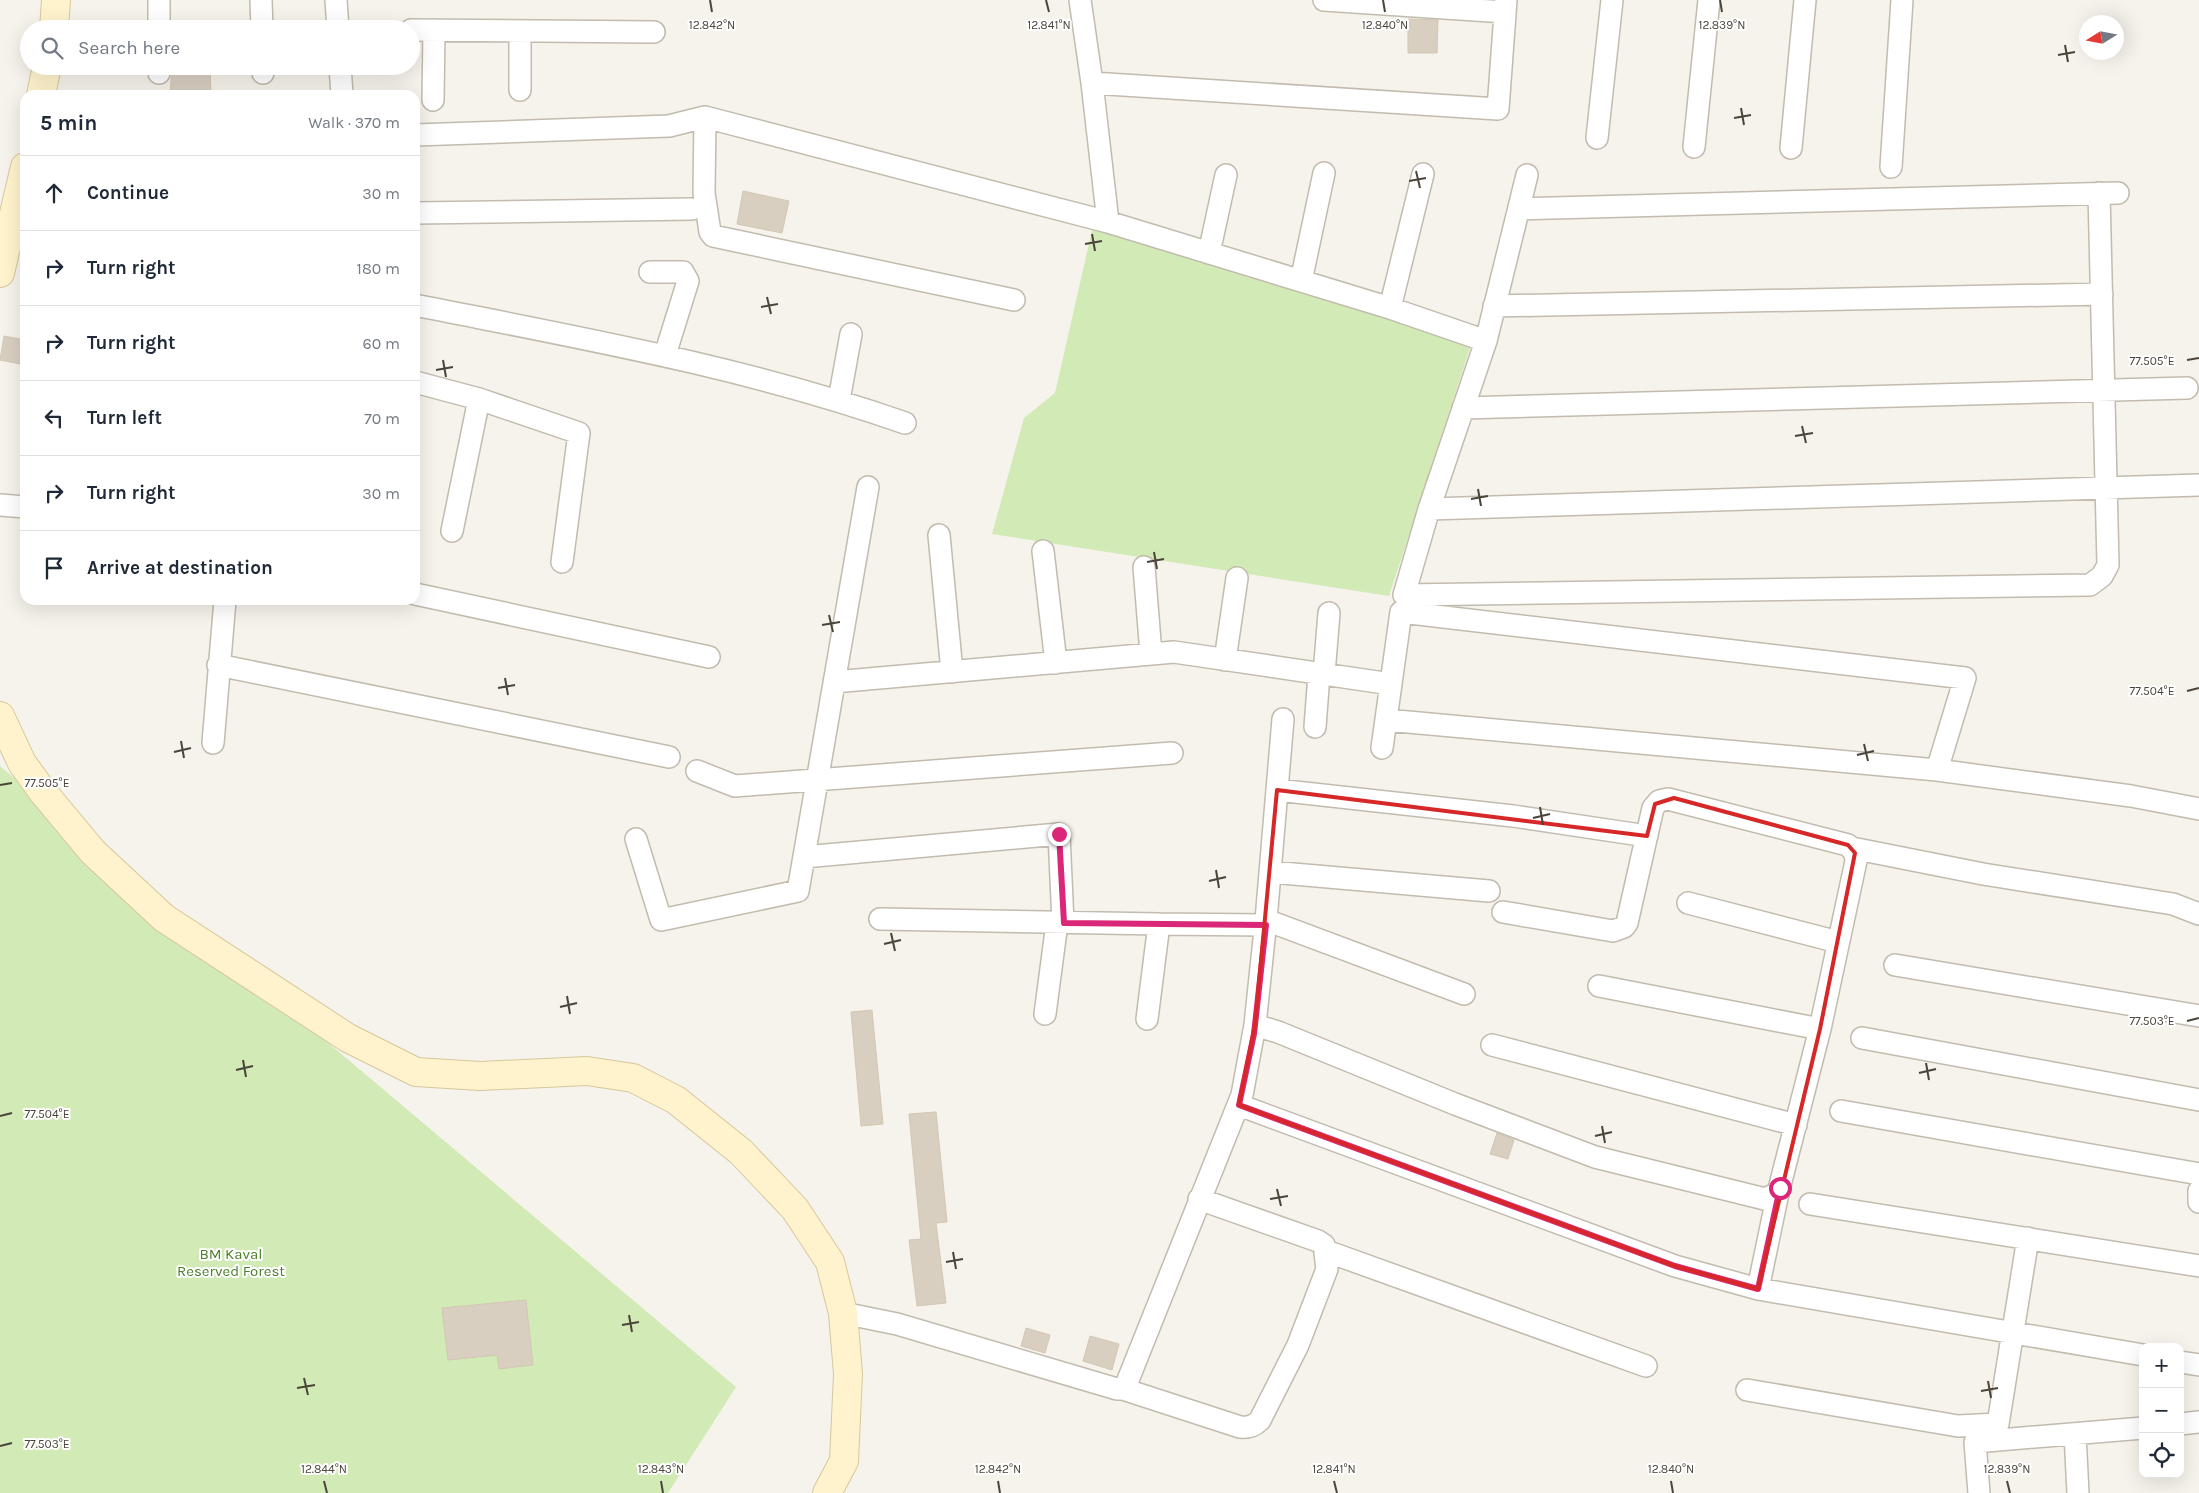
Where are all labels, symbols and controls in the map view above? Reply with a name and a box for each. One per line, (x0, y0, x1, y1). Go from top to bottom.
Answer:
north arrow (2079, 15, 2124, 60)
text: 12.842°N (689, 18, 735, 32)
text: 12.841°N (1027, 18, 1071, 32)
text: 12.840°N (1362, 18, 1408, 32)
text: 12.839°N (1699, 18, 1745, 32)
search box (20, 20, 420, 75)
icon: search (38, 34, 66, 62)
text: Search here (78, 37, 180, 59)
text: 5 min (40, 111, 97, 135)
text: Walk · 370 m (308, 113, 400, 132)
icon: ahead (40, 179, 68, 207)
text: Continue (87, 182, 169, 204)
text: 30 m (362, 184, 400, 203)
icon: right (40, 254, 68, 282)
text: Turn right (87, 257, 176, 279)
text: 180 m (357, 259, 400, 278)
icon: right (40, 329, 68, 357)
text: Turn right (87, 332, 176, 354)
text: 60 m (363, 334, 400, 353)
text: 77.505°E (2130, 354, 2174, 368)
icon: left (40, 404, 68, 432)
text: Turn left (87, 407, 162, 429)
text: 70 m (364, 409, 400, 428)
icon: right (40, 479, 68, 507)
text: Turn right (87, 482, 176, 504)
text: 30 m (362, 484, 400, 503)
icon: arrive (40, 554, 68, 582)
text: Arrive at destination (87, 557, 273, 579)
text: 77.504°E (2130, 684, 2174, 698)
text: 77.505°E (25, 776, 69, 790)
route end (1048, 823, 1071, 846)
text: 77.503°E (2129, 1014, 2175, 1028)
text: 77.504°E (25, 1107, 69, 1121)
route start (1769, 1177, 1792, 1200)
park label: BM Kaval Reserved Forest (177, 1245, 285, 1280)
map controls (2139, 1343, 2184, 1478)
button: + (2139, 1343, 2184, 1388)
button: − (2139, 1388, 2184, 1433)
button: locate (2139, 1433, 2184, 1478)
text: 77.503°E (24, 1437, 70, 1451)
text: 12.844°N (301, 1462, 347, 1476)
text: 12.843°N (638, 1462, 684, 1476)
text: 12.842°N (975, 1462, 1021, 1476)
text: 12.841°N (1312, 1462, 1356, 1476)
text: 12.840°N (1648, 1462, 1694, 1476)
text: 12.839°N (1984, 1462, 2030, 1476)

